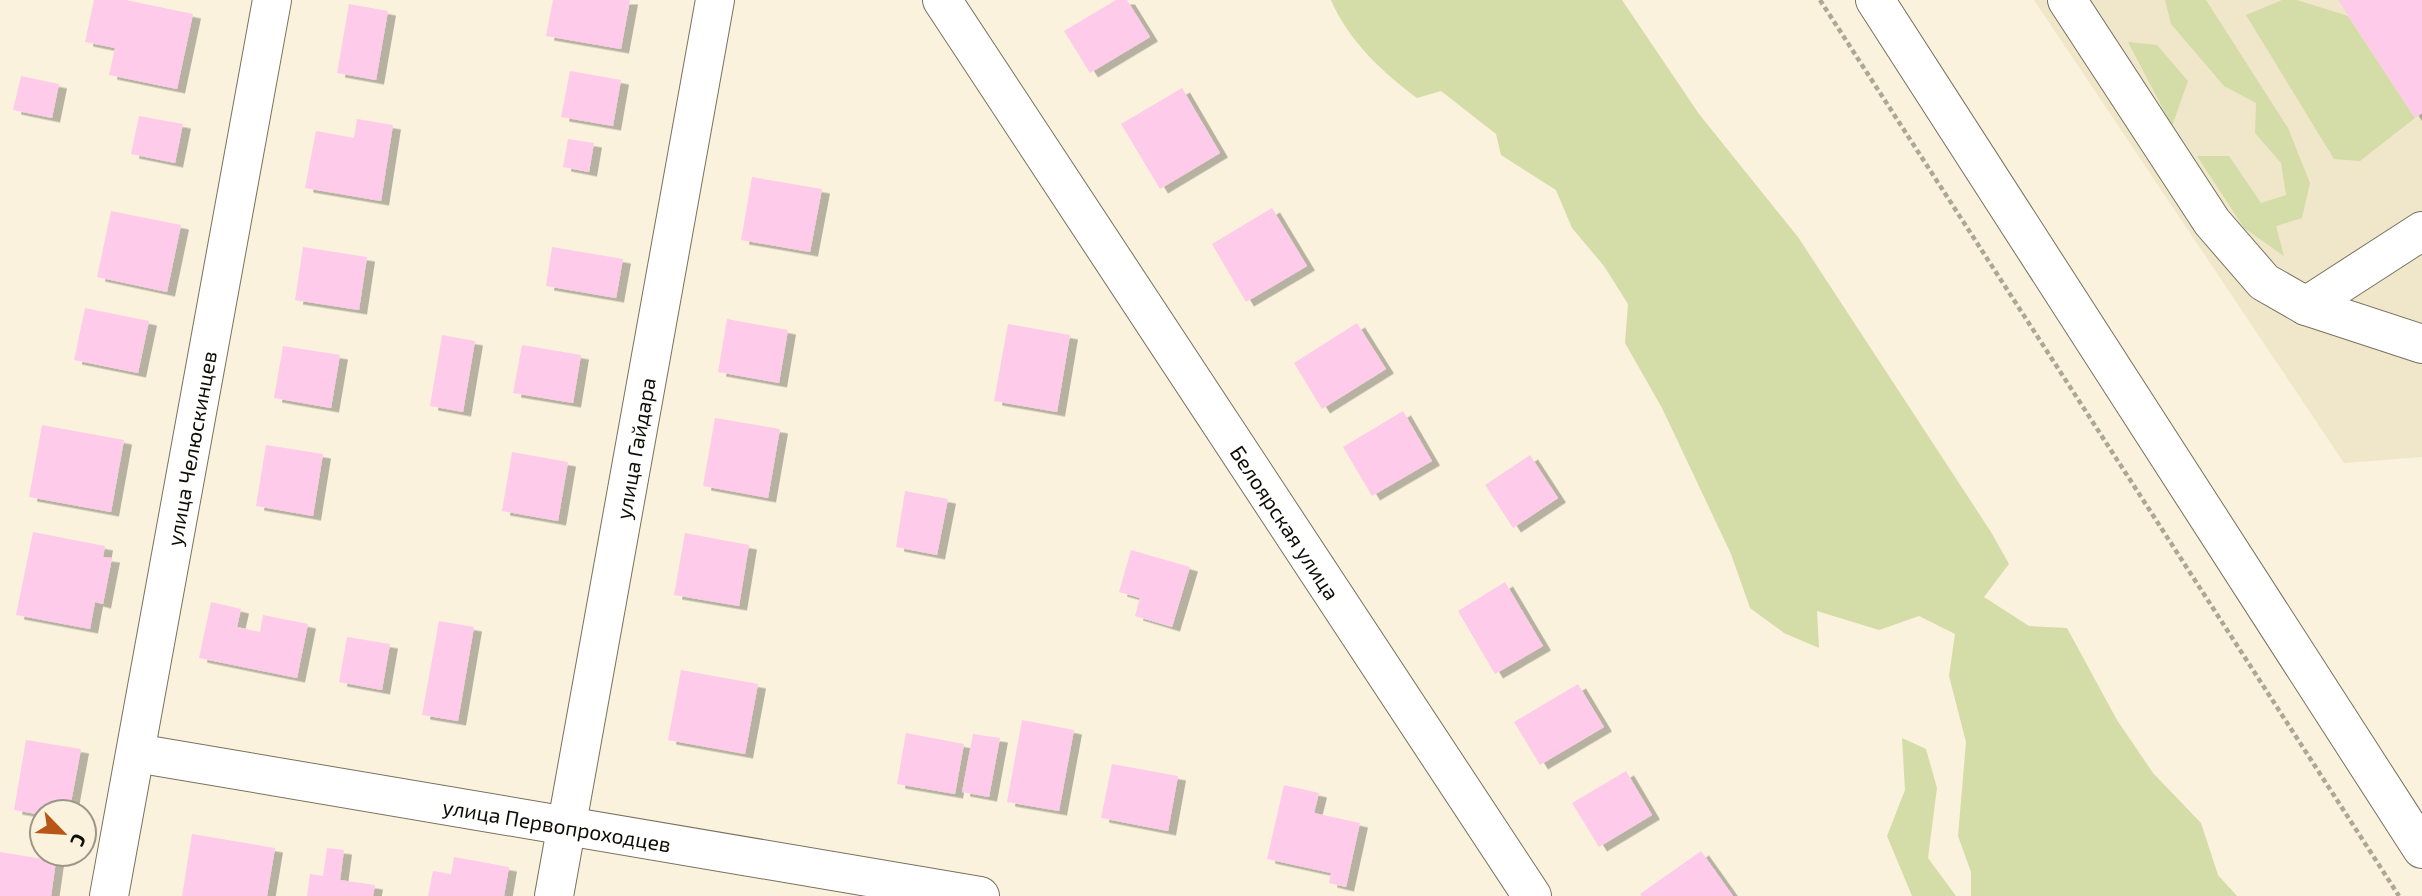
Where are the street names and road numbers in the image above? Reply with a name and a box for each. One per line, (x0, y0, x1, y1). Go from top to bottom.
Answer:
street label: улица Челюскинцев (160, 349, 220, 548)
street label: улица Гайдара (609, 375, 659, 521)
street label: Белоярская улица (1226, 440, 1345, 604)
street label: улица Первопроходцев (441, 793, 673, 856)

